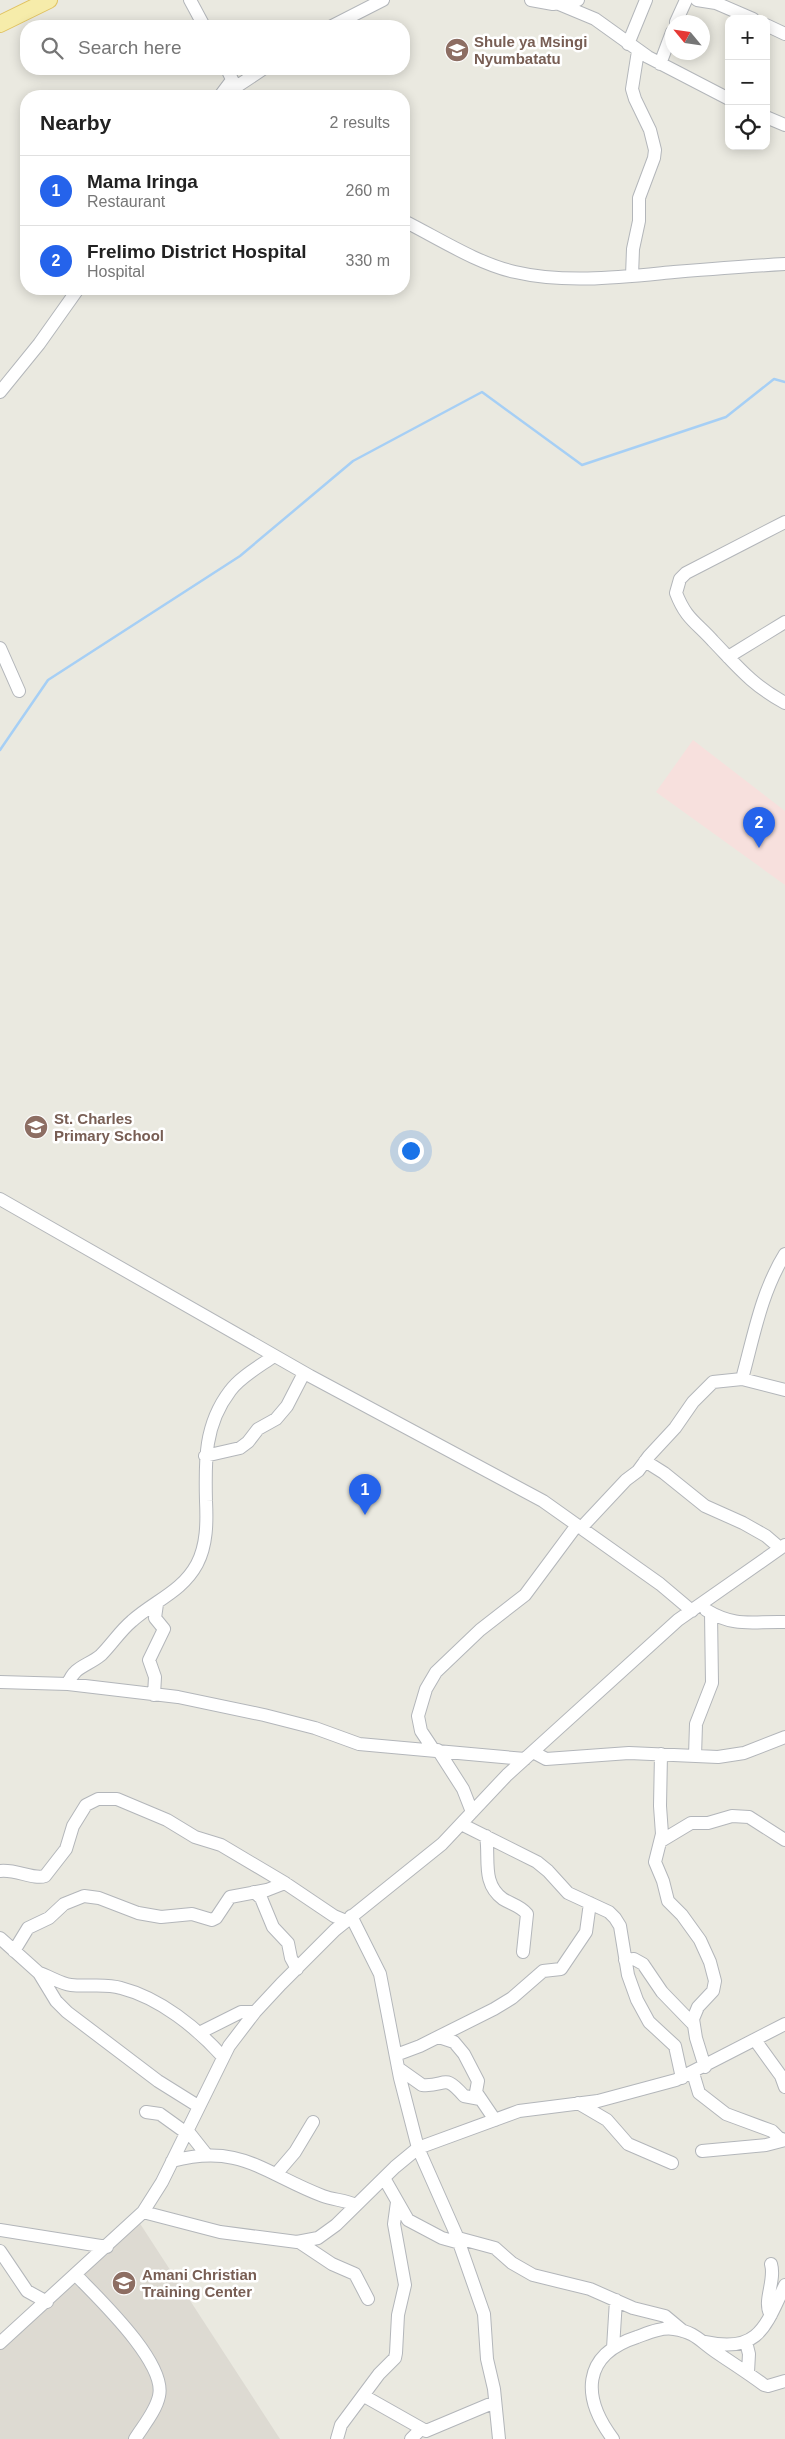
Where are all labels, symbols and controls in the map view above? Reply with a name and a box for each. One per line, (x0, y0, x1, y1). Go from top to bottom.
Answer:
north arrow (665, 15, 710, 60)
map controls (725, 15, 770, 150)
button: + (725, 15, 770, 60)
search box (20, 20, 410, 75)
place label: Shule ya Msingi Nyumbatatu (474, 33, 587, 67)
icon: search (38, 34, 66, 62)
text: Search here (78, 37, 182, 58)
school or university icon: Shule ya Msingi Nyumbatatu (444, 37, 470, 63)
button: − (725, 60, 770, 105)
button: locate (725, 105, 770, 150)
text: Nearby (40, 111, 111, 134)
text: 2 results (330, 114, 390, 131)
text: Mama Iringa (87, 171, 198, 192)
text: 1 (52, 182, 60, 199)
text: 260 m (346, 182, 390, 199)
text: Restaurant (87, 193, 165, 210)
text: Frelimo District Hospital (87, 241, 307, 262)
text: 2 (52, 252, 60, 269)
text: 330 m (346, 252, 390, 269)
text: Hospital (87, 263, 145, 280)
pin: 2 (743, 807, 775, 848)
place label: St. Charles Primary School (54, 1110, 164, 1144)
school or university icon: St. Charles Primary School (23, 1114, 49, 1140)
your location (398, 1138, 424, 1164)
pin: 1 (349, 1474, 381, 1515)
place label: Amani Christian Training Center (142, 2266, 257, 2300)
school or university icon: Amani Christian Training Center (111, 2270, 137, 2296)

